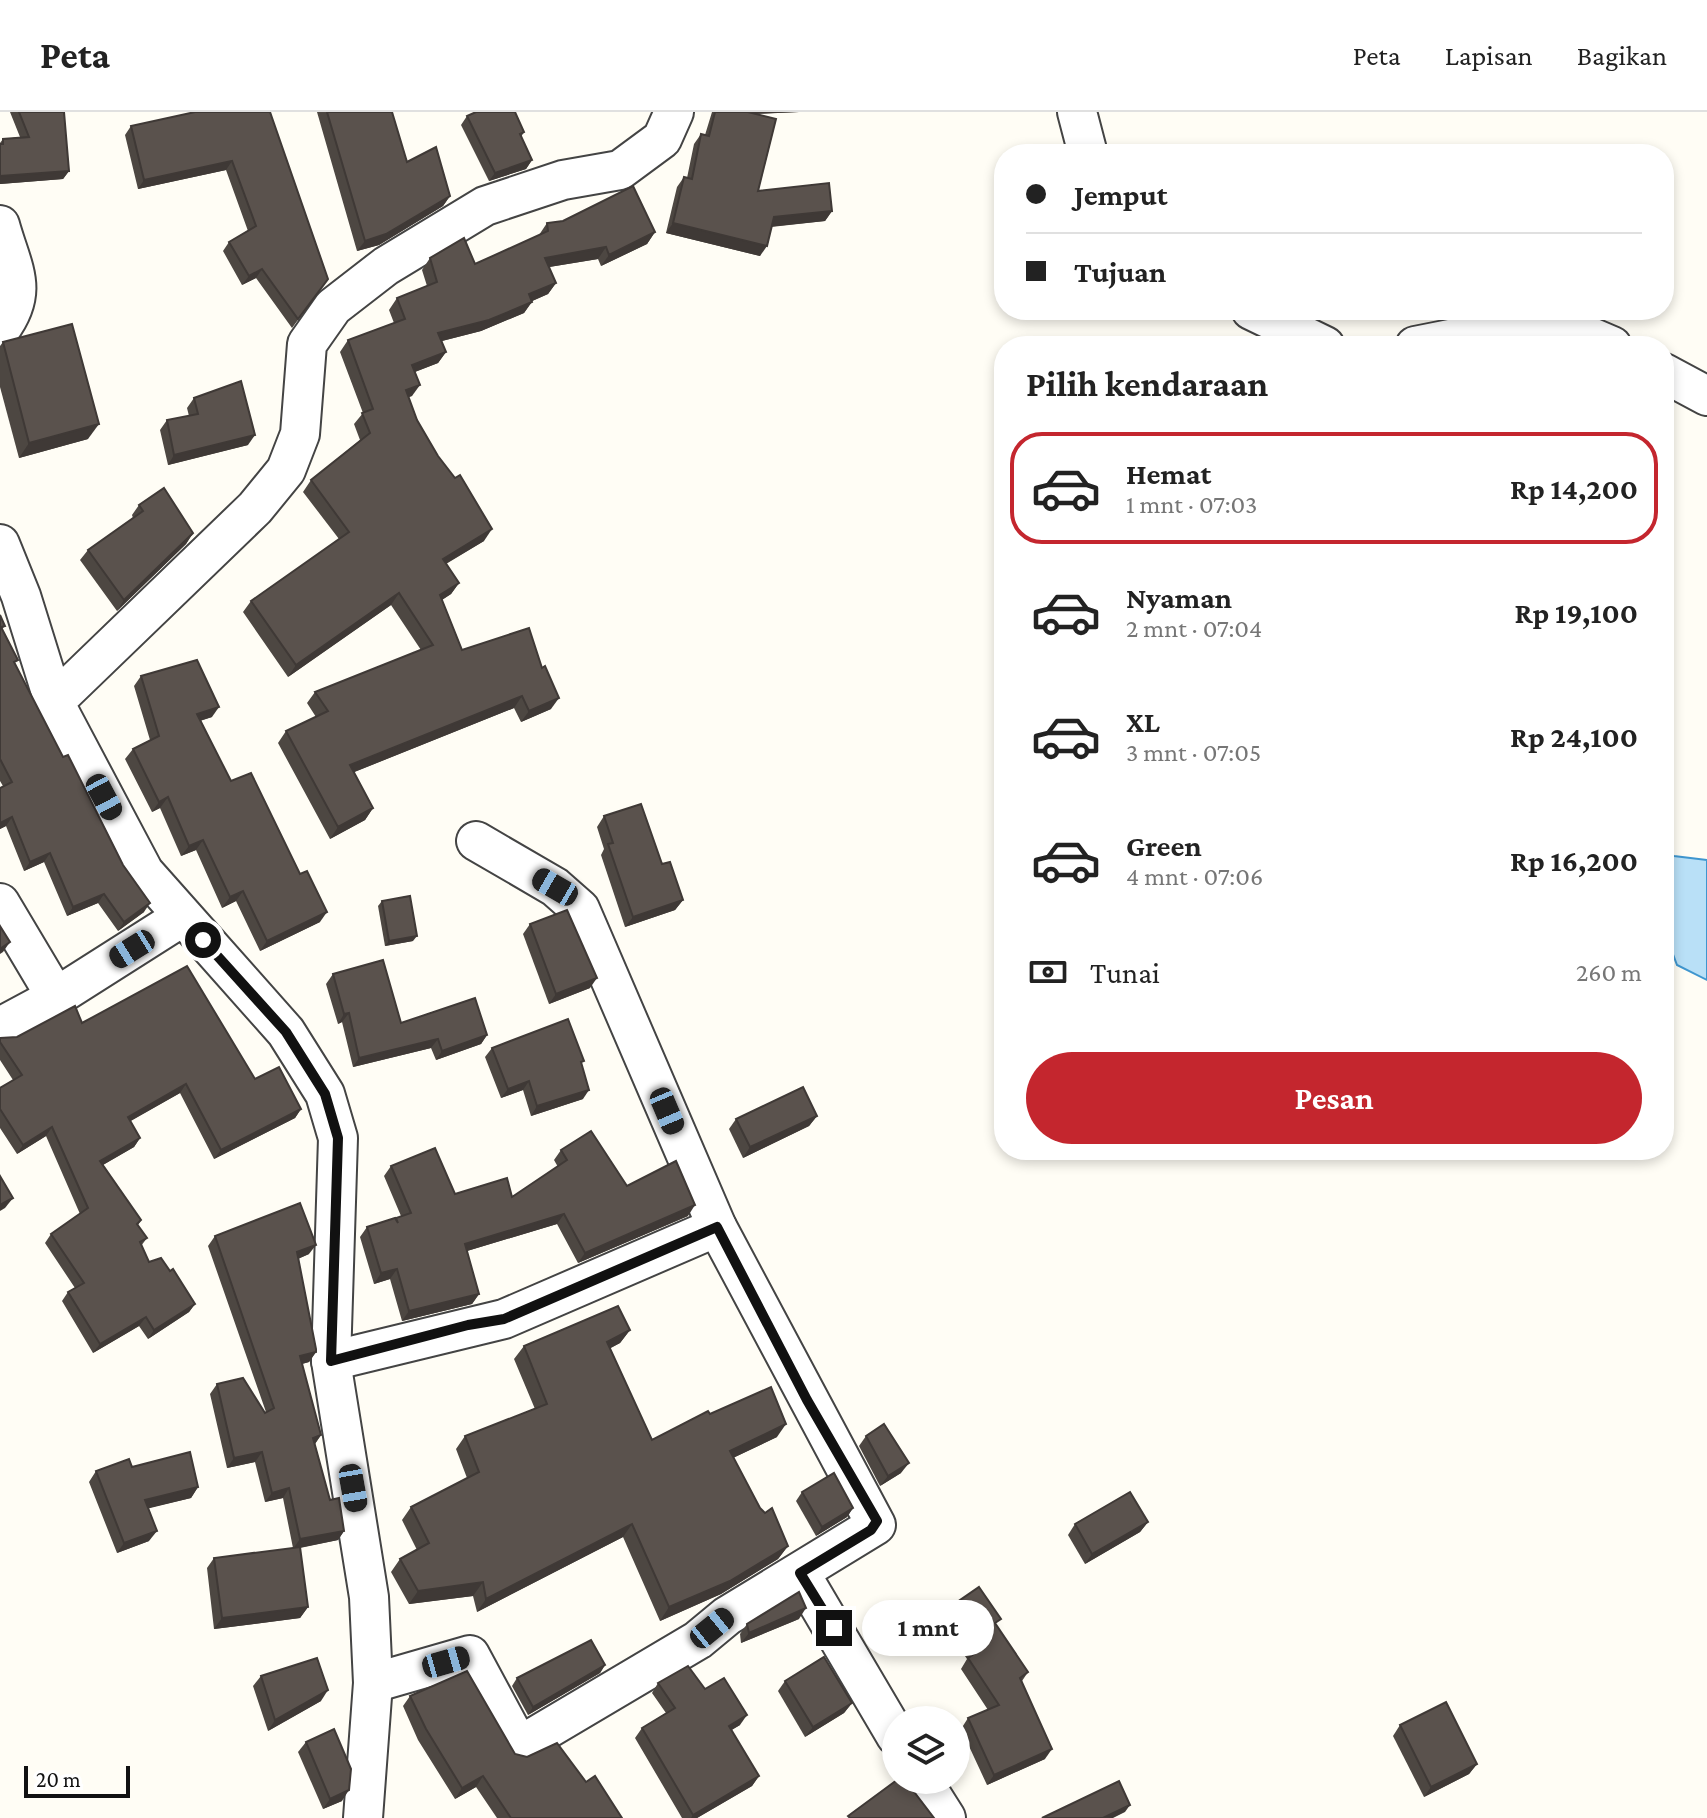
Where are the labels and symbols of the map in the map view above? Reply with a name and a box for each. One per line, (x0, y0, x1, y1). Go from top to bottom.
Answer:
car (82, 770, 126, 824)
car (528, 865, 582, 909)
route start (185, 922, 221, 958)
car (105, 926, 159, 972)
car (647, 1084, 687, 1138)
car (337, 1462, 369, 1514)
callout: 1 mnt (862, 1600, 994, 1656)
car (686, 1604, 738, 1652)
route end (816, 1610, 852, 1646)
car (420, 1644, 472, 1680)
scale bar (24, 1762, 130, 1798)

